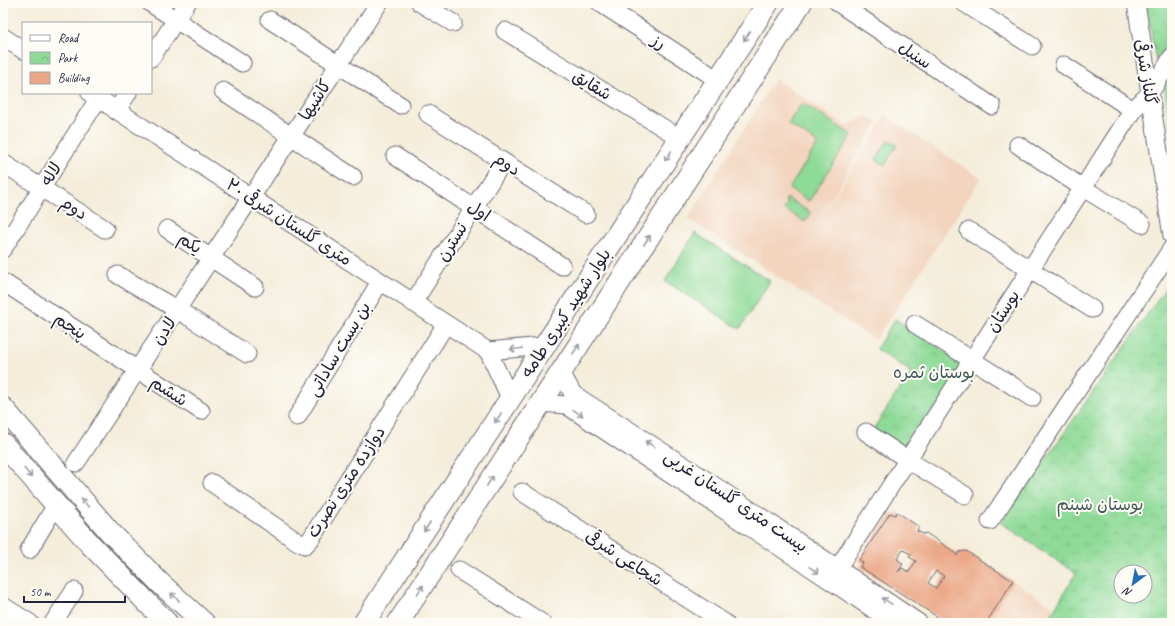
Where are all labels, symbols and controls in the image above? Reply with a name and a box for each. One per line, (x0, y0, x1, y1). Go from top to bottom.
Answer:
legend (22, 22, 152, 94)
street label: رز (646, 29, 670, 54)
text: Road (58, 30, 80, 46)
one-way arrow (742, 30, 750, 42)
street label: سنبل (894, 36, 936, 74)
street label: گلناز شرقی (1130, 37, 1163, 106)
text: Park (58, 50, 79, 66)
street label: شقایق (569, 65, 615, 105)
text: Building (58, 70, 90, 86)
street label: کاشیها (294, 76, 336, 124)
street label: دوم (488, 148, 524, 183)
one-way arrow (664, 150, 672, 161)
street label: لاله (36, 158, 66, 190)
street label: ۲۰ متری گلستان شرقی (222, 173, 356, 270)
street label: دوم (55, 192, 91, 227)
street label: اول (463, 196, 495, 226)
street label: نسترن (432, 219, 472, 265)
street label: یکم (173, 228, 206, 260)
one-way arrow (643, 235, 651, 246)
street label: بلوار شهید کبیری طامه (516, 244, 616, 382)
street label: بوستان (982, 286, 1024, 336)
street label: بن بست ساداتی (303, 298, 375, 400)
street label: پنجم (49, 308, 90, 346)
street label: لادن (147, 313, 181, 349)
one-way arrow (573, 343, 581, 355)
one-way arrow (510, 345, 523, 352)
park label: بوستان ثمره (893, 362, 975, 383)
street label: ششم (145, 371, 192, 412)
one-way arrow (572, 409, 583, 417)
one-way arrow (493, 412, 501, 424)
street label: دوازده متری نصرت (302, 422, 390, 542)
one-way arrow (645, 440, 656, 448)
street label: بیست متری گلستان غربی (660, 445, 812, 557)
one-way arrow (24, 468, 33, 479)
one-way arrow (487, 475, 495, 487)
park label: بوستان شبنم (1057, 494, 1143, 517)
one-way arrow (81, 498, 90, 508)
one-way arrow (422, 521, 431, 532)
street label: شجاعی شرقی (582, 525, 667, 591)
north arrow (1113, 564, 1153, 604)
one-way arrow (808, 566, 819, 574)
scale bar (24, 578, 125, 604)
text: 50 m (30, 584, 52, 600)
one-way arrow (416, 584, 424, 596)
text: N (1119, 584, 1134, 600)
one-way arrow (170, 592, 180, 601)
one-way arrow (881, 597, 892, 605)

